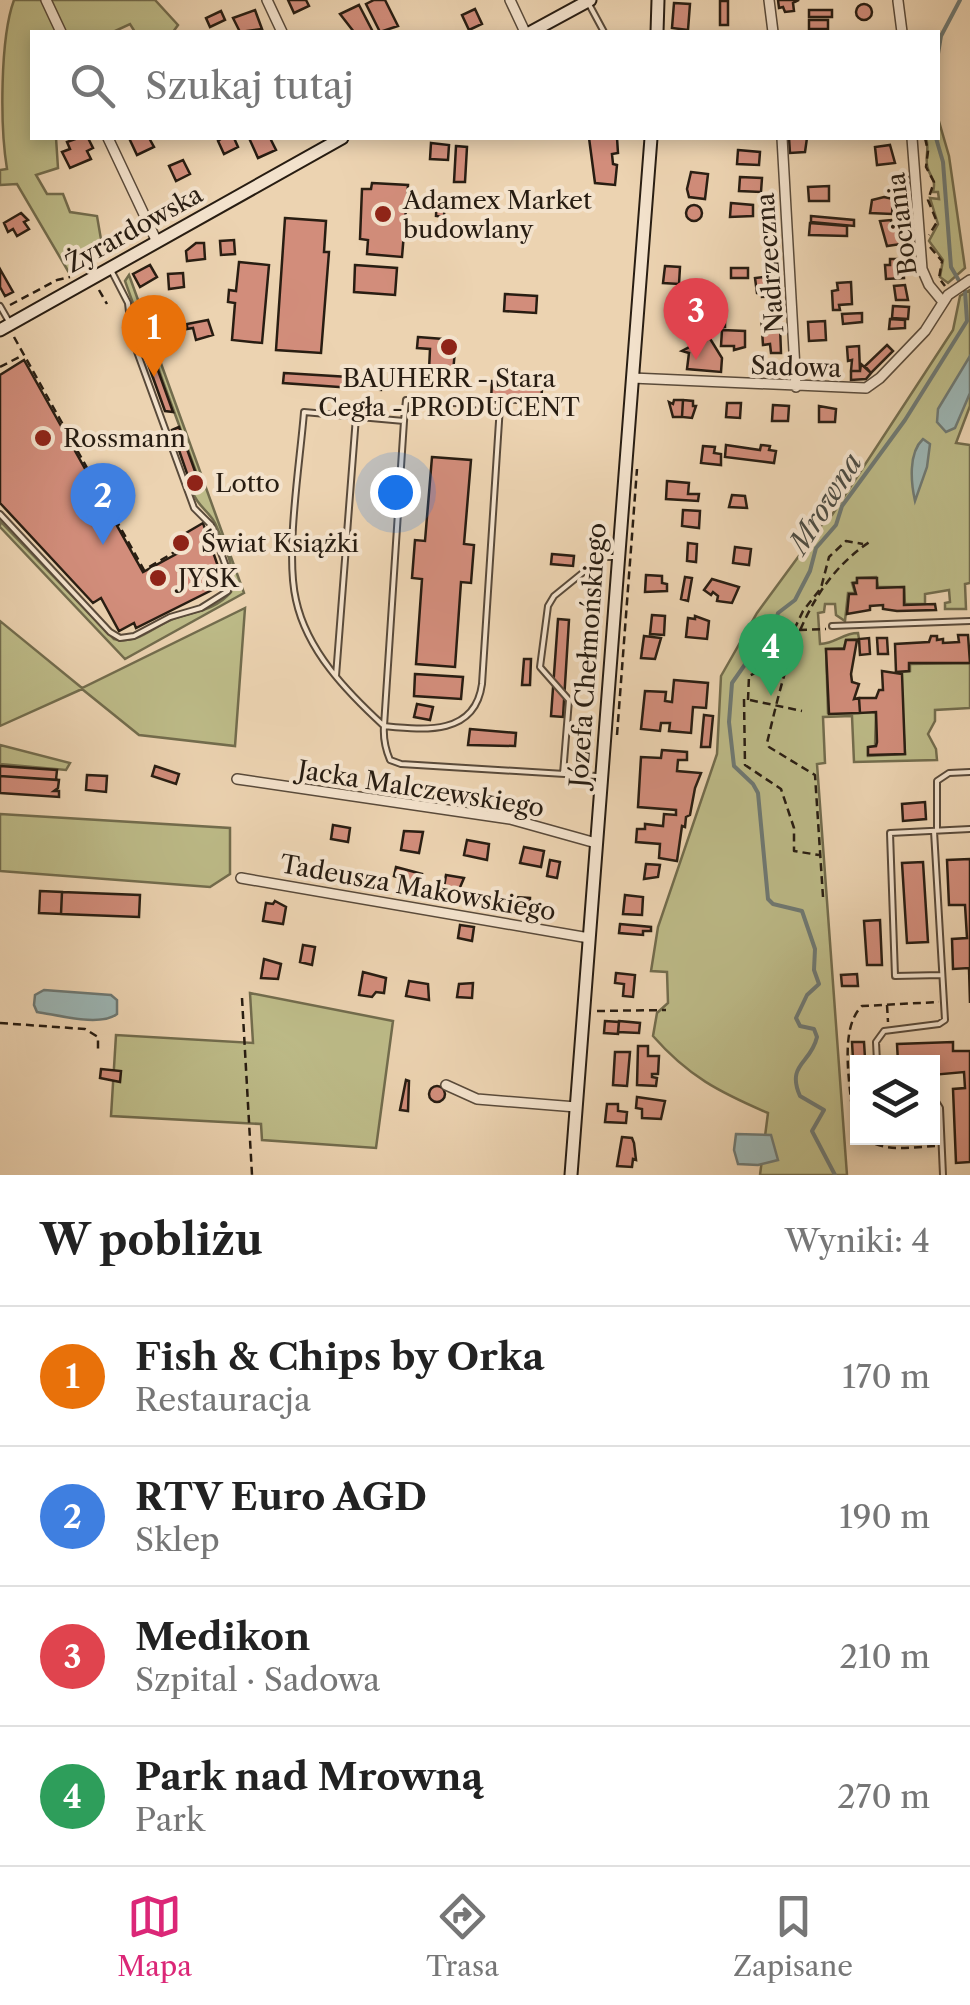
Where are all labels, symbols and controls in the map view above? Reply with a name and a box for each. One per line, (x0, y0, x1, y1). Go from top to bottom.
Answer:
search box (30, 30, 940, 140)
icon: search (65, 58, 120, 113)
text: Szukaj tutaj (145, 62, 354, 109)
street label: Bociania (880, 170, 924, 277)
street label: Żyrardowska (60, 178, 209, 279)
place label: Adamex Market budowlany (402, 185, 592, 245)
street label: Nadrzeczna (750, 191, 790, 334)
marker: Adamex Market budowlany (372, 203, 394, 225)
pin: 3 (664, 278, 728, 360)
pin: 1 (122, 294, 186, 377)
marker: BAUHERR - Stara Cegła - PRODUCENT (438, 336, 460, 358)
street label: Sadowa (750, 350, 843, 384)
place label: BAUHERR - Stara Cegła - PRODUCENT (318, 363, 580, 423)
place label: Rossmann (63, 423, 186, 454)
marker: Rossmann (32, 427, 54, 449)
water label: Mrowna (780, 447, 869, 562)
pin: 2 (70, 462, 136, 545)
your location (370, 467, 421, 518)
place label: Lotto (215, 468, 280, 499)
marker: Lotto (184, 472, 206, 494)
street label: Józefa Chełmońskiego (563, 522, 613, 792)
place label: Świat Książki (201, 528, 359, 559)
marker: Świat Książki (170, 532, 192, 554)
place label: JYSK (174, 563, 240, 594)
marker: JYSK (147, 567, 169, 589)
pin: 4 (738, 614, 804, 696)
street label: Jacka Malczewskiego (292, 754, 546, 824)
street label: Tadeusza Makowskiego (278, 848, 558, 928)
map controls (850, 1055, 940, 1145)
button: layers (850, 1055, 940, 1145)
text: W pobliżu (40, 1214, 263, 1266)
text: Wyniki: 4 (785, 1221, 930, 1260)
text: Fish & Chips by Orka (135, 1333, 544, 1380)
text: 1 (65, 1357, 80, 1396)
text: 170 m (842, 1357, 930, 1396)
text: Restauracja (135, 1380, 311, 1419)
text: RTV Euro AGD (135, 1473, 427, 1520)
text: 2 (63, 1497, 82, 1536)
text: 190 m (839, 1497, 930, 1536)
text: Sklep (135, 1520, 220, 1559)
text: Medikon (135, 1613, 310, 1660)
text: 3 (63, 1637, 82, 1676)
text: 210 m (840, 1637, 930, 1676)
text: Szpital · Sadowa (135, 1660, 380, 1699)
text: Park nad Mrowną (135, 1753, 483, 1800)
text: 4 (63, 1777, 82, 1816)
text: 270 m (837, 1777, 930, 1816)
text: Park (135, 1800, 205, 1839)
tab: Mapa (117, 1889, 192, 1983)
tab: Trasa (426, 1889, 499, 1983)
tab: Zapisane (733, 1889, 853, 1983)

